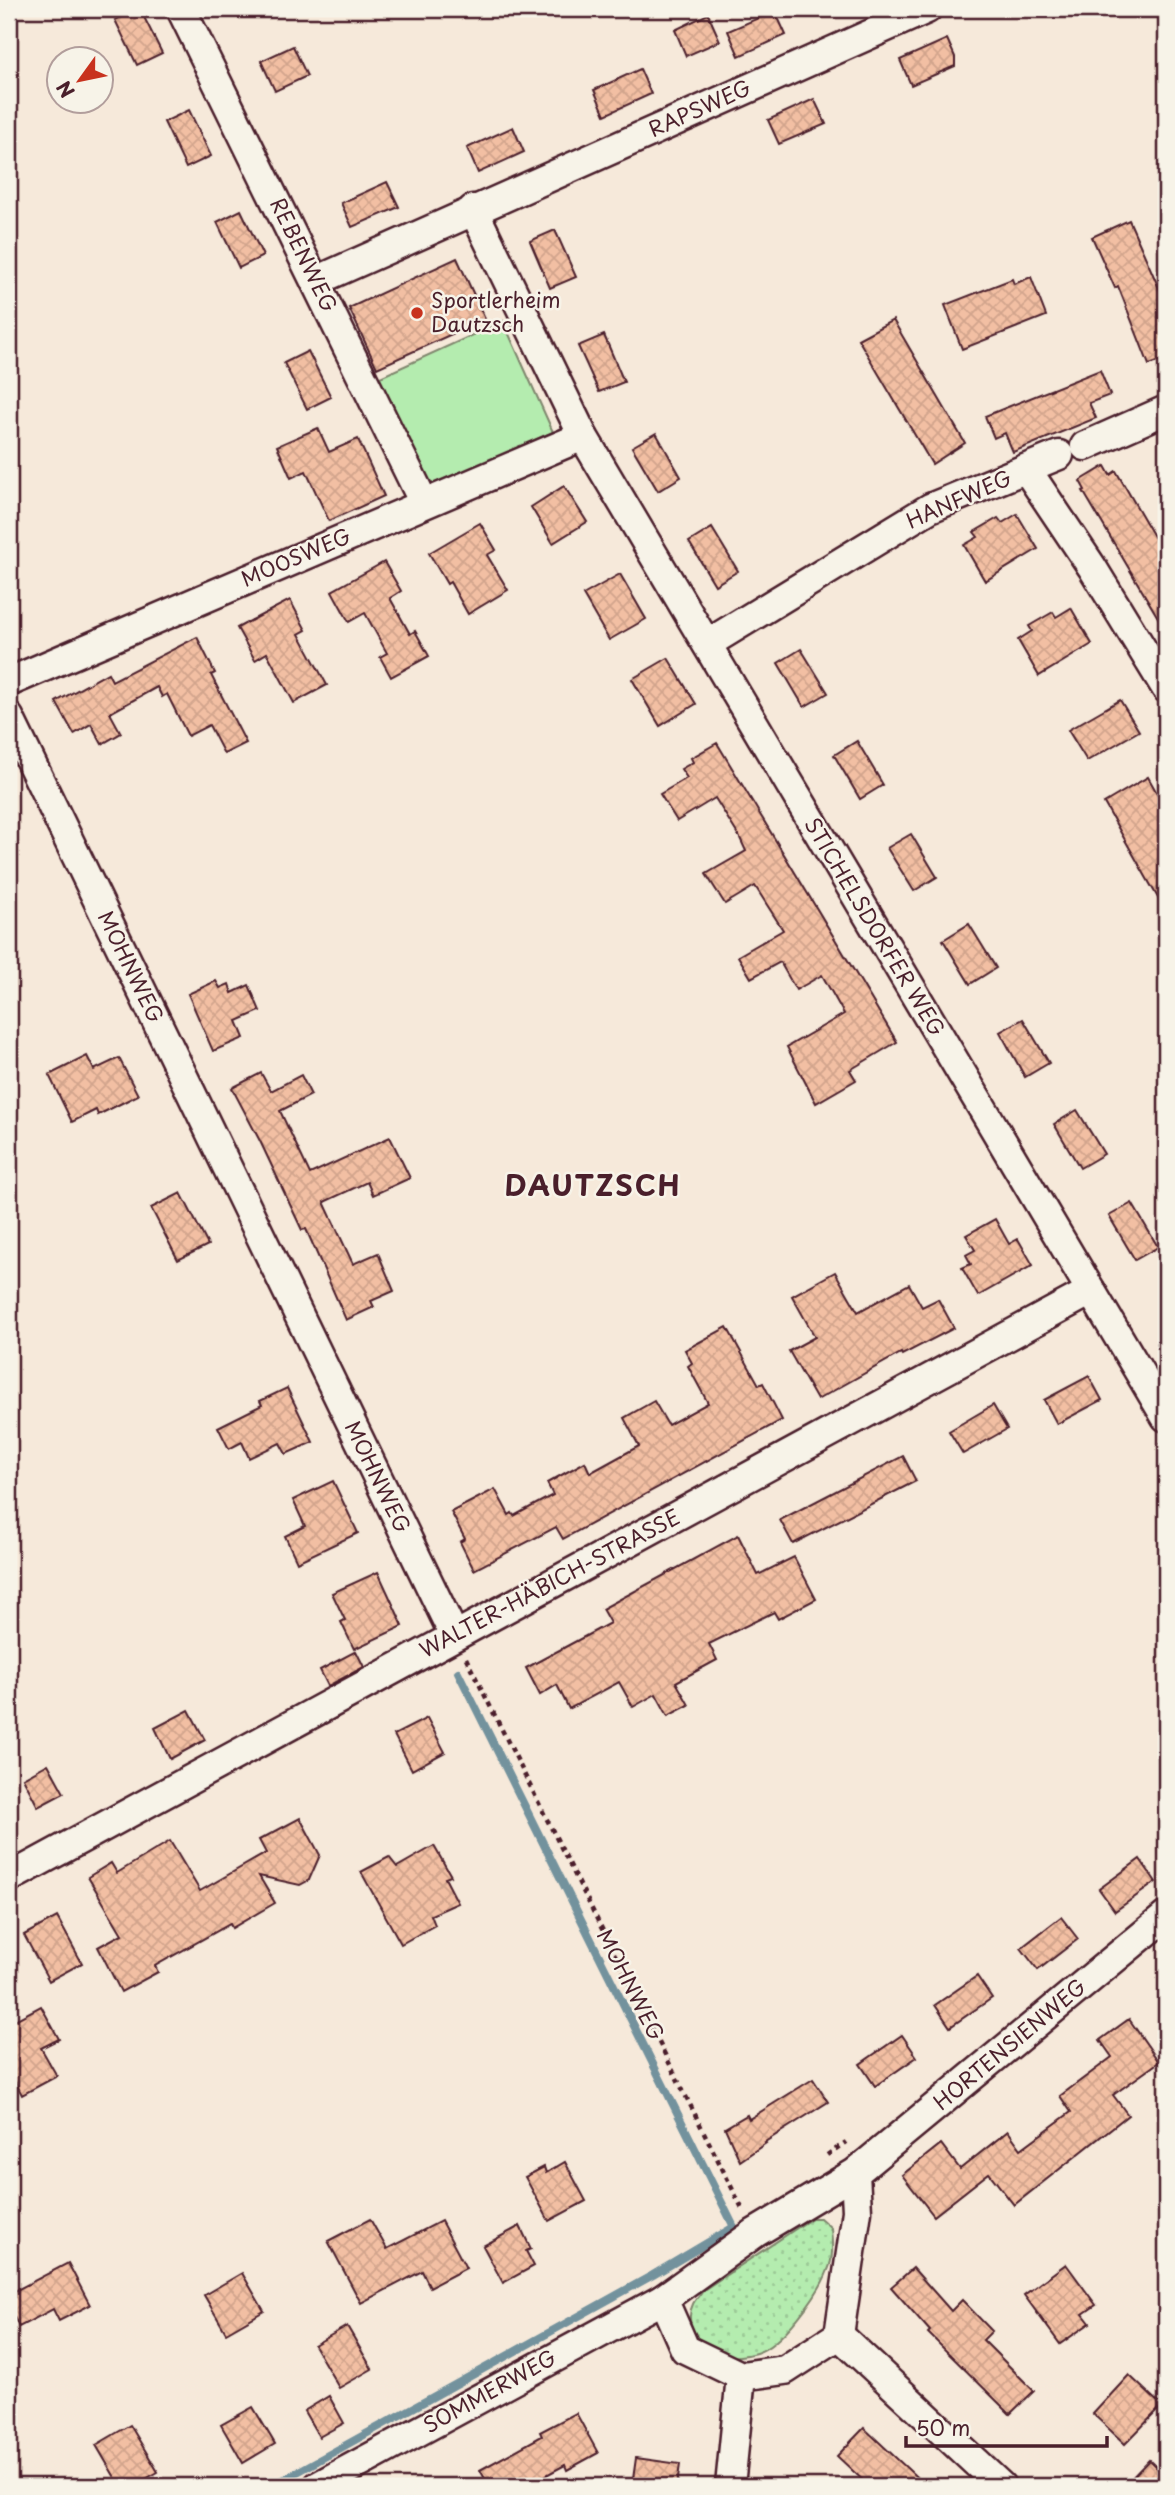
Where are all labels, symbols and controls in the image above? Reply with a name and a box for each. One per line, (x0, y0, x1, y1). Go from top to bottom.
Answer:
north arrow (46, 46, 116, 116)
street label: RAPSWEG (643, 70, 755, 144)
text: N (49, 76, 81, 104)
street label: REBENWEG (263, 191, 346, 317)
place label: Sportlerheim Dautzsch (431, 283, 561, 339)
marker: Sportlerheim Dautzsch (409, 305, 425, 321)
street label: HANFWEG (900, 461, 1016, 536)
street label: MOOSWEG (235, 519, 355, 594)
street label: STICHELSDORFER WEG (798, 810, 954, 1041)
street label: MOHNWEG (91, 905, 173, 1027)
district label: DAUTZSCH (505, 1163, 681, 1206)
street label: MOHNWEG (338, 1415, 420, 1537)
street label: WALTER-HÄBICH-STRASSE (413, 1500, 685, 1665)
street label: MOHNWEG (590, 1923, 673, 2045)
street label: HORTENSIENWEG (926, 1970, 1092, 2117)
street label: SOMMERWEG (417, 2341, 561, 2440)
scale bar (906, 2404, 1107, 2448)
text: 50 m (916, 2411, 970, 2443)

